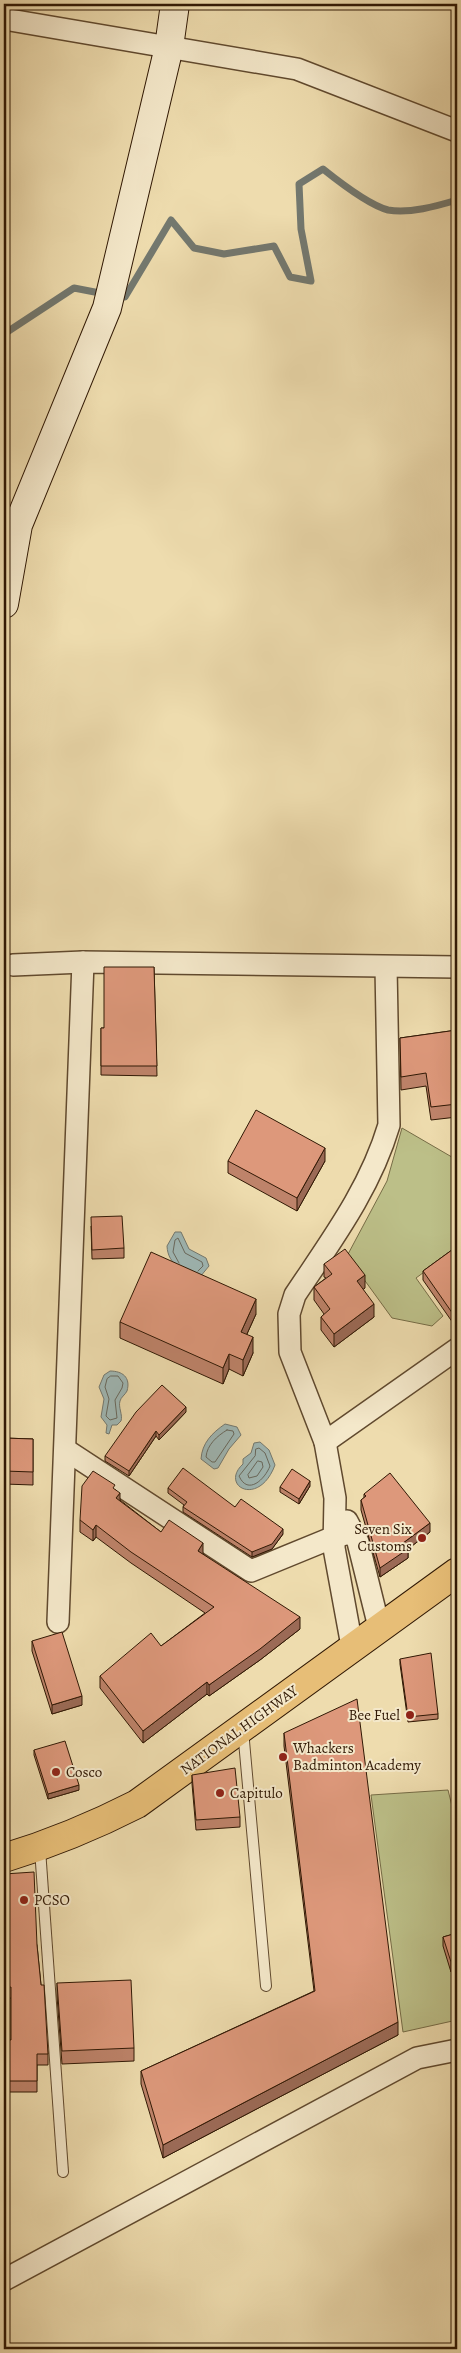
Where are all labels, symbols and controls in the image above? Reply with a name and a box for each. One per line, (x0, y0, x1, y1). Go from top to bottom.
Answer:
place label: Seven Six Customs (354, 1519, 412, 1556)
marker: Seven Six Customs (416, 1532, 428, 1544)
street label: NATIONAL HIGHWAY (176, 1680, 302, 1779)
place label: Bee Fuel (349, 1705, 400, 1725)
marker: Bee Fuel (404, 1709, 416, 1721)
place label: Whackers Badminton Academy (292, 1738, 421, 1775)
marker: Whackers Badminton Academy (277, 1751, 289, 1763)
place label: Cosco (66, 1762, 102, 1782)
marker: Cosco (50, 1766, 62, 1778)
place label: Capitulo (230, 1783, 283, 1803)
marker: Capitulo (214, 1787, 226, 1799)
place label: PCSO (34, 1890, 70, 1910)
marker: PCSO (18, 1894, 30, 1906)

